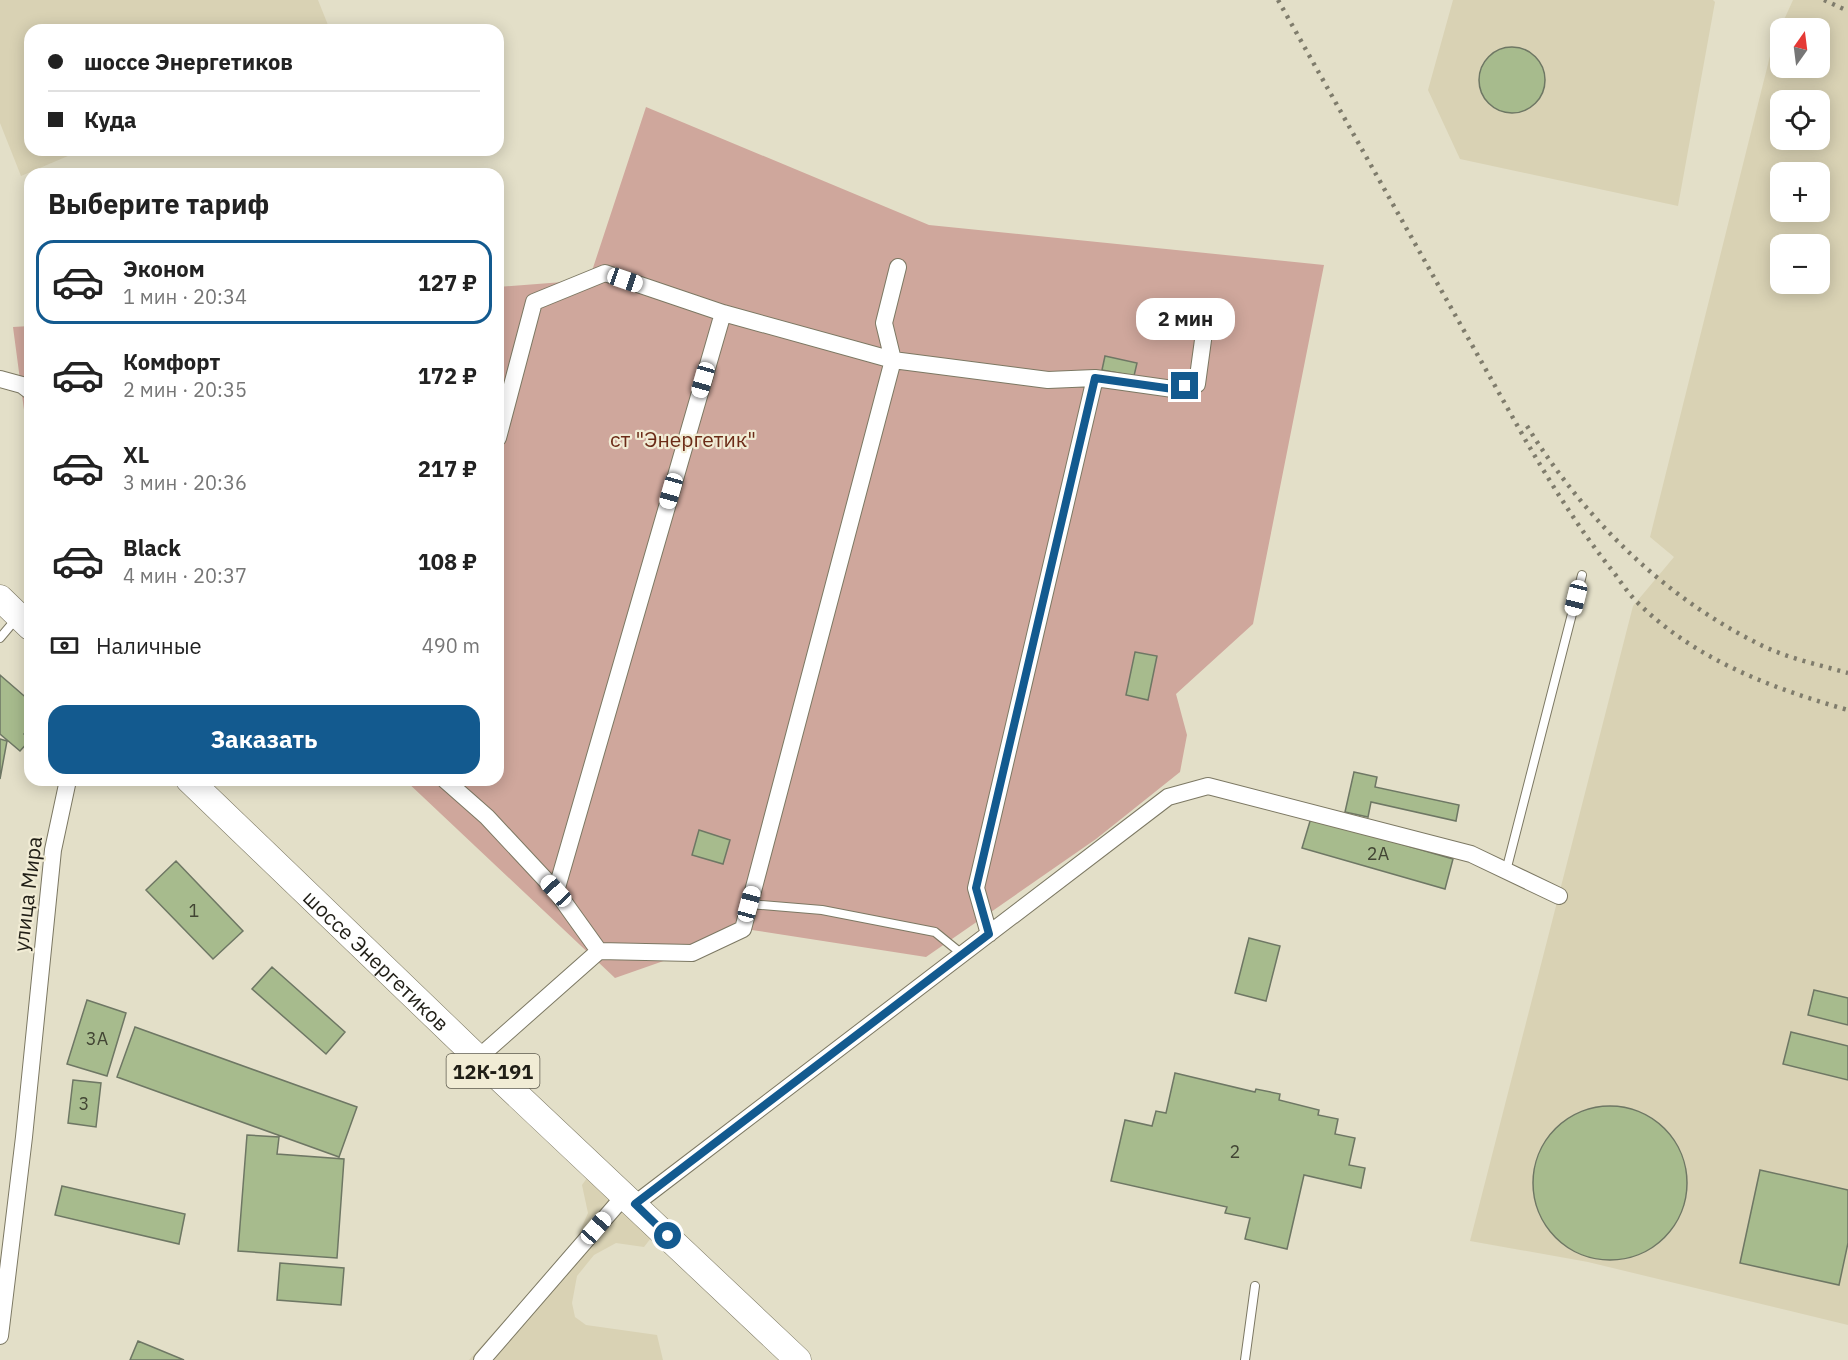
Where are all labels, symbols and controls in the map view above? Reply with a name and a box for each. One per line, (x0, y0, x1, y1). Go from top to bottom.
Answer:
north arrow (1770, 18, 1830, 78)
map controls (1770, 18, 1830, 294)
text: шоссе Энергетиков (84, 47, 293, 76)
button: locate (1770, 90, 1830, 150)
text: Куда (84, 105, 137, 134)
button: + (1770, 162, 1830, 222)
text: Выберите тариф (48, 186, 269, 221)
button: − (1770, 234, 1830, 294)
text: Эконом (123, 254, 205, 283)
icon: car (51, 255, 105, 309)
car (605, 266, 645, 294)
text: 127 ₽ (418, 268, 477, 297)
text: 1 мин · 20:34 (123, 283, 247, 310)
callout: 2 мин (1136, 299, 1234, 341)
text: 2 мин (1158, 305, 1213, 332)
text: Комфорт (123, 347, 220, 376)
icon: car (51, 348, 105, 402)
car (689, 360, 717, 400)
text: 172 ₽ (418, 361, 477, 390)
route end (1171, 372, 1198, 399)
text: 2 мин · 20:35 (123, 376, 247, 403)
park label: ст "Энергетик" (610, 425, 756, 453)
text: XL (123, 440, 149, 469)
icon: car (51, 441, 105, 495)
text: 217 ₽ (418, 454, 477, 483)
text: 3 мин · 20:36 (123, 469, 247, 496)
car (657, 471, 685, 511)
text: Black (123, 533, 181, 562)
icon: car (51, 534, 105, 588)
text: 108 ₽ (418, 547, 477, 576)
text: 4 мин · 20:37 (123, 562, 247, 589)
car (1563, 578, 1589, 618)
icon: cash (48, 629, 81, 662)
text: Наличные (96, 631, 202, 660)
text: 490 m (422, 632, 480, 659)
button: Заказать (48, 705, 480, 774)
street label: улица Мира (6, 835, 48, 953)
house number: 2А (1367, 842, 1390, 865)
car (537, 872, 575, 910)
street label: шоссе Энергетиков (297, 884, 455, 1037)
car (736, 884, 762, 924)
house number: 1 (189, 899, 199, 922)
house number: 3А (86, 1027, 109, 1050)
road number: 12К-191 (446, 1054, 540, 1088)
house number: 3 (79, 1092, 89, 1115)
house number: 2 (1230, 1140, 1240, 1163)
car (577, 1209, 615, 1247)
route start (654, 1222, 681, 1249)

